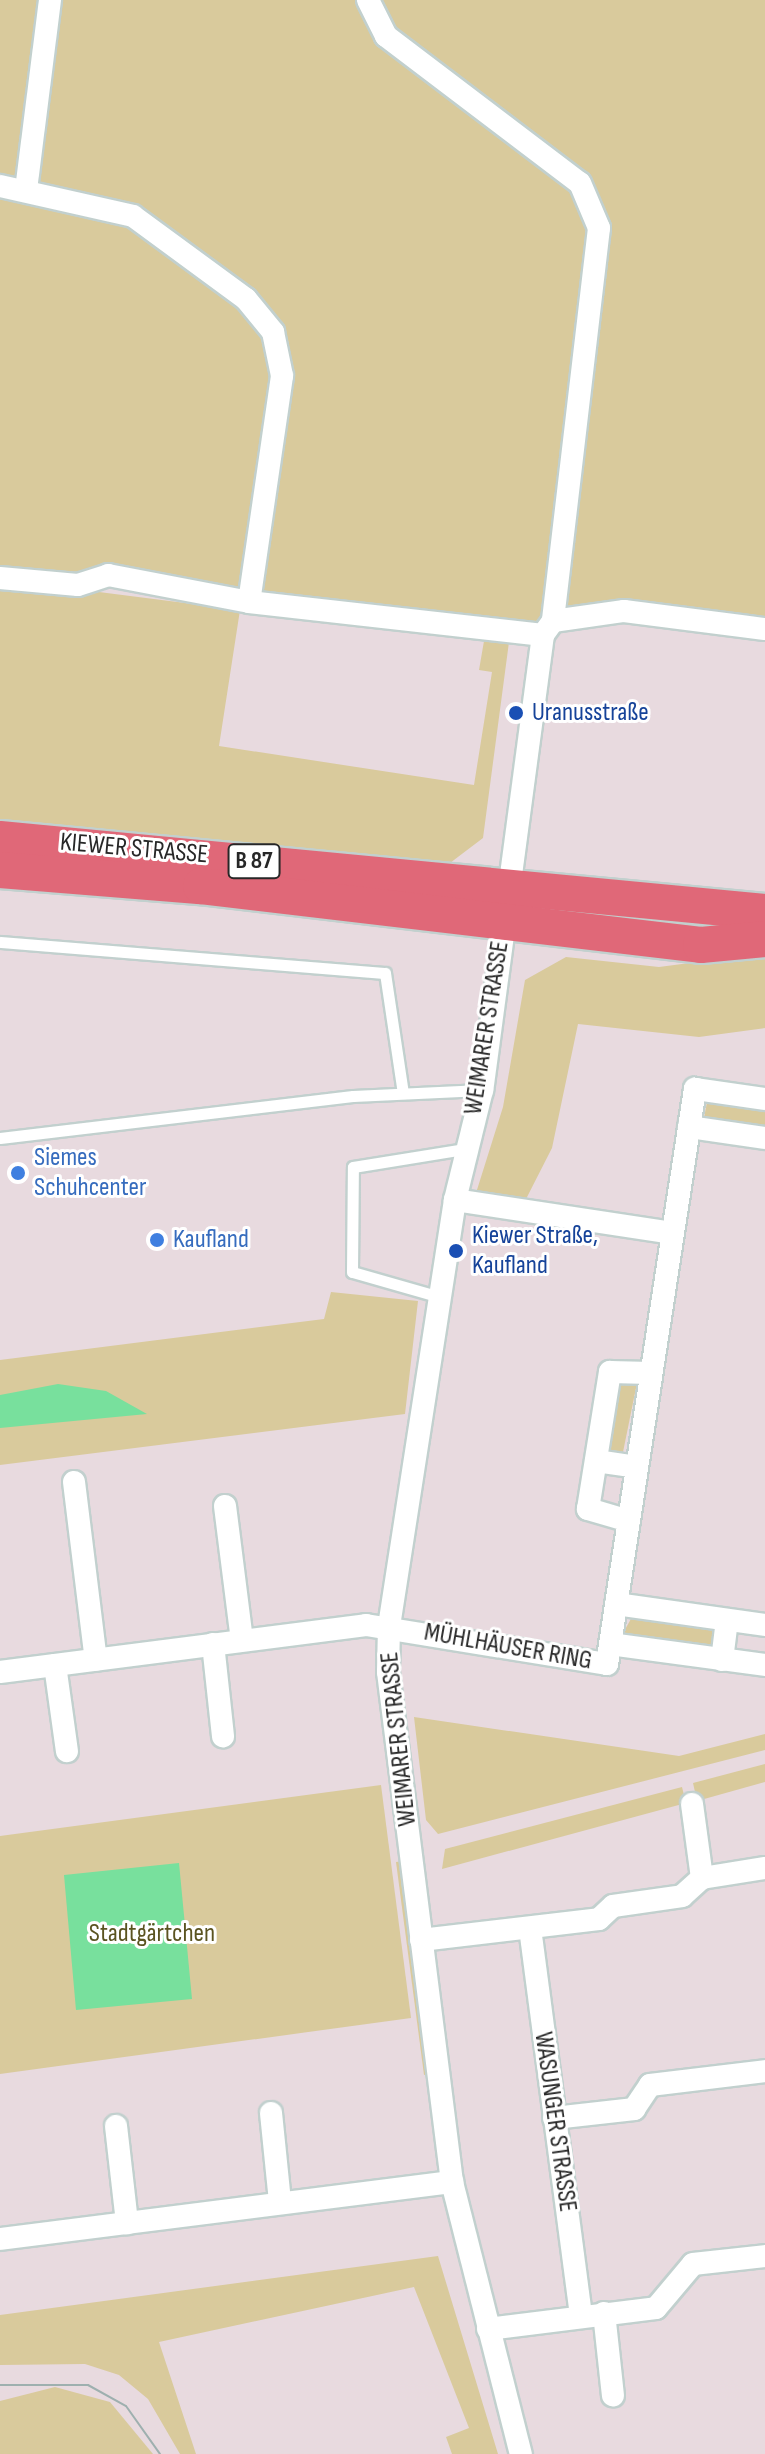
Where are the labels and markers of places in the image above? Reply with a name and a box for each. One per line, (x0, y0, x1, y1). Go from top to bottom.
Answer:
place label: Uranusstraße (532, 697, 649, 729)
marker: Uranusstraße (507, 704, 525, 722)
place label: Siemes Schuhcenter (34, 1142, 146, 1204)
marker: Siemes Schuhcenter (9, 1164, 27, 1182)
place label: Kiewer Straße, Kaufland (472, 1220, 598, 1282)
place label: Kaufland (173, 1224, 249, 1256)
marker: Kaufland (148, 1231, 166, 1249)
marker: Kiewer Straße, Kaufland (447, 1242, 465, 1260)

